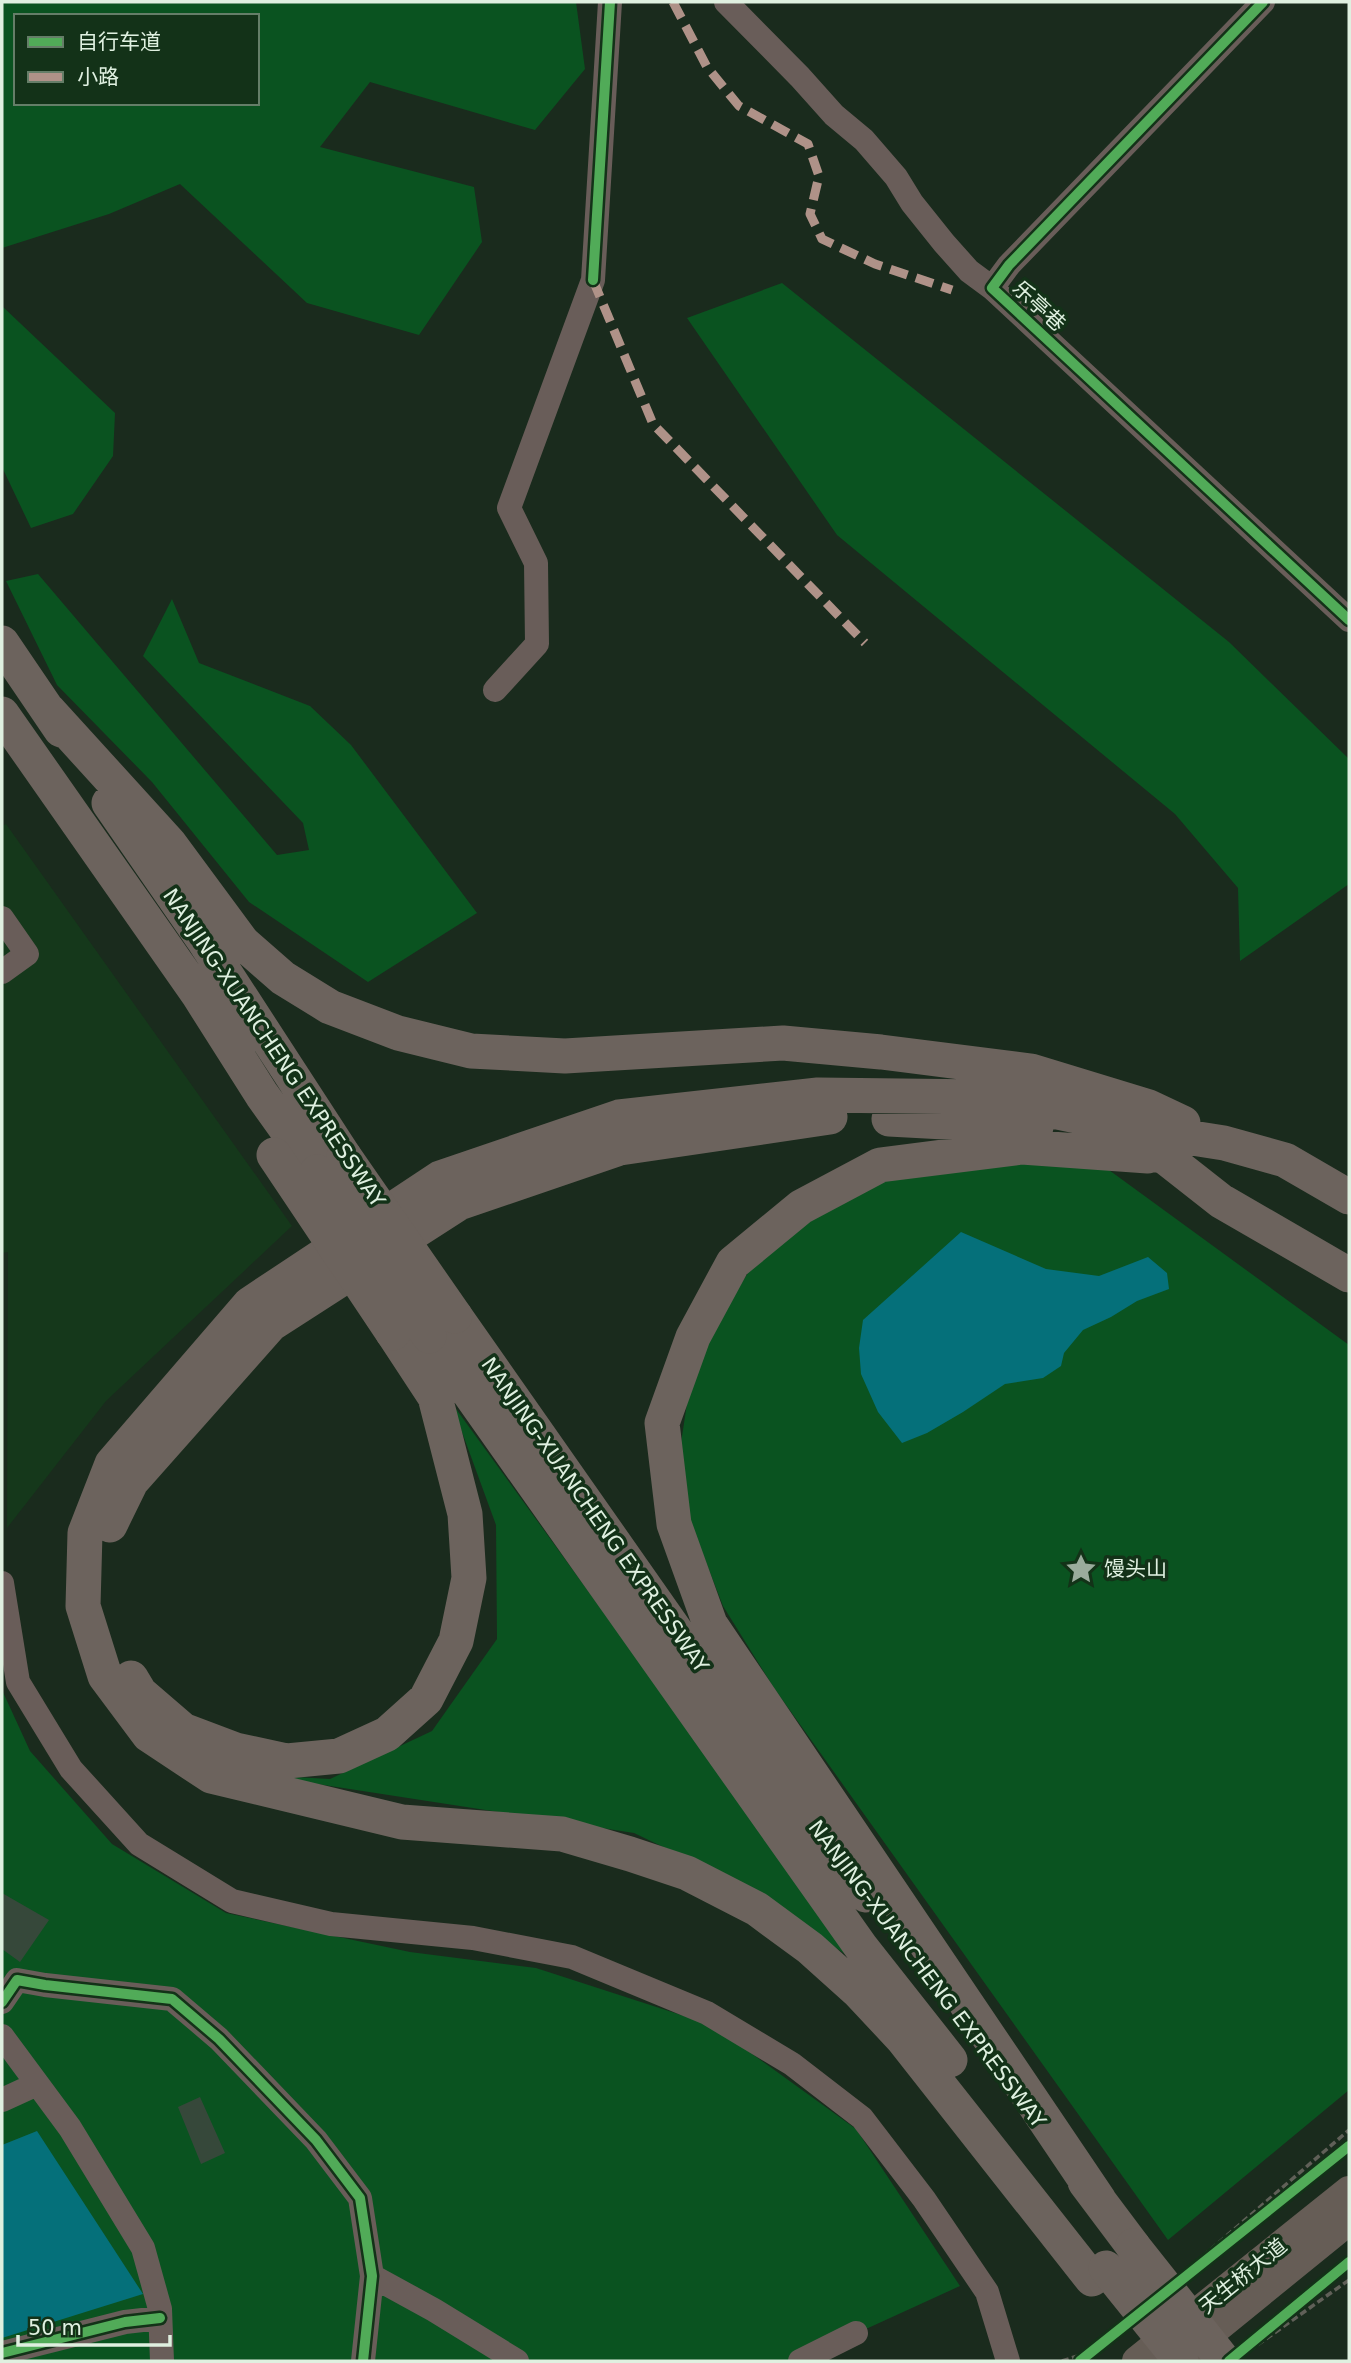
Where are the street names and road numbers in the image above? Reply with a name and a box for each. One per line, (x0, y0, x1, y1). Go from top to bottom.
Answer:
street label: 乐亭巷 (1008, 276, 1070, 336)
street label: NANJING-XUANCHENG EXPRESSWAY (158, 884, 390, 1212)
street label: NANJING-XUANCHENG EXPRESSWAY (476, 1353, 714, 1677)
street label: NANJING-XUANCHENG EXPRESSWAY (803, 1815, 1051, 2133)
street label: 天生桥大道 (1195, 2234, 1291, 2318)

